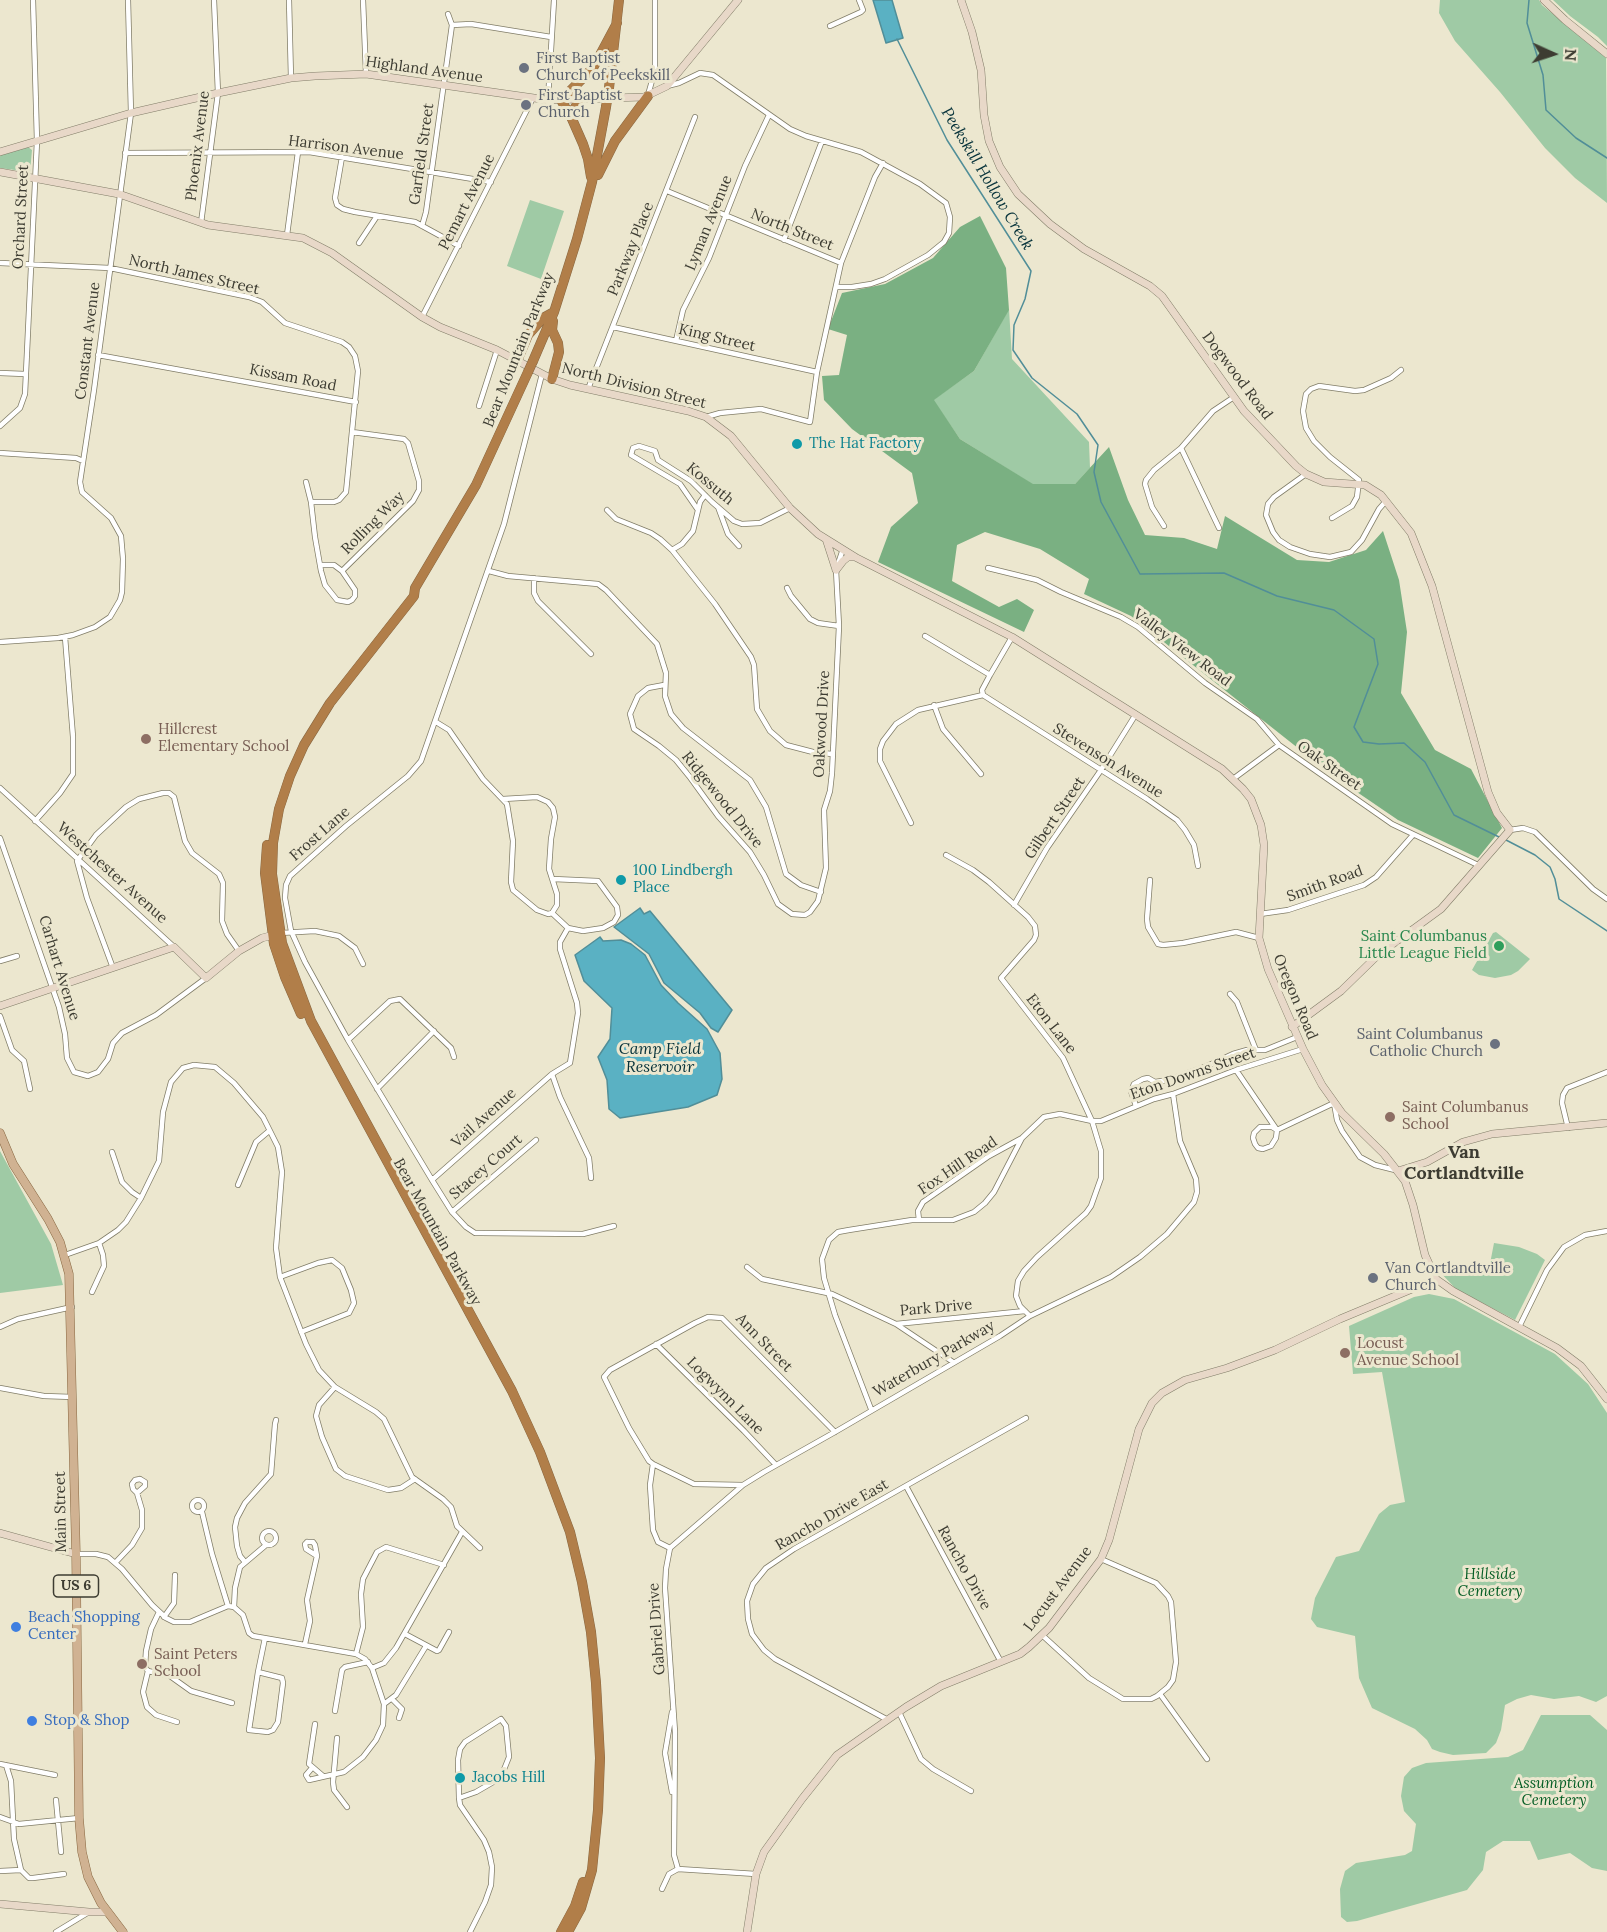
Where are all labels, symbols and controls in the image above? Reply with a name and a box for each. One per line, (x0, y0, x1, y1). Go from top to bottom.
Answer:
north arrow (1523, 24, 1583, 84)
text: N (1561, 48, 1581, 62)
place label: First Baptist Church of Peekskill (536, 50, 670, 85)
street label: Highland Avenue (364, 53, 484, 87)
marker: First Baptist Church of Peekskill (517, 61, 531, 75)
place label: First Baptist Church (538, 87, 622, 122)
street label: Phoenix Avenue (182, 90, 214, 202)
marker: First Baptist Church (519, 98, 533, 112)
street label: Garfield Street (406, 102, 438, 206)
water label: Peekskill Hollow Creek (937, 104, 1037, 254)
street label: Harrison Avenue (287, 132, 405, 164)
street label: Pemart Avenue (435, 151, 499, 253)
street label: Orchard Street (9, 164, 33, 270)
street label: Lyman Avenue (682, 173, 736, 273)
street label: Parkway Place (604, 200, 658, 298)
street label: North Street (748, 205, 836, 255)
street label: North James Street (127, 251, 261, 299)
street label: Bear Mountain Parkway (480, 270, 558, 430)
street label: Constant Avenue (72, 281, 104, 401)
street label: King Street (677, 320, 757, 356)
street label: Dogwood Road (1198, 328, 1276, 424)
street label: North Division Street (560, 359, 708, 413)
street label: Kissam Road (248, 361, 338, 395)
place label: The Hat Factory (809, 435, 921, 453)
marker: The Hat Factory (790, 437, 804, 451)
street label: Kossuth (683, 459, 737, 509)
street label: Rolling Way (338, 488, 408, 558)
street label: Valley View Road (1130, 605, 1234, 691)
street label: Oakwood Drive (810, 670, 834, 778)
street label: Stevenson Avenue (1049, 720, 1167, 802)
place label: Hillcrest Elementary School (158, 721, 289, 756)
marker: Hillcrest Elementary School (139, 732, 153, 746)
street label: Oak Street (1293, 737, 1365, 795)
street label: Ridgewood Drive (678, 748, 766, 852)
street label: Gilbert Street (1021, 773, 1089, 863)
street label: Frost Lane (286, 803, 354, 865)
street label: Westchester Avenue (53, 819, 171, 927)
place label: 100 Lindbergh Place (633, 862, 733, 897)
street label: Smith Road (1284, 862, 1366, 906)
marker: 100 Lindbergh Place (614, 873, 628, 887)
street label: Carhart Avenue (35, 913, 83, 1023)
place label: Saint Columbanus Little League Field (1359, 928, 1487, 963)
marker: Saint Columbanus Little League Field (1492, 939, 1506, 953)
street label: Oregon Road (1269, 951, 1321, 1043)
street label: Eton Lane (1022, 991, 1080, 1057)
place label: Saint Columbanus Catholic Church (1357, 1026, 1483, 1061)
marker: Saint Columbanus Catholic Church (1488, 1037, 1502, 1051)
water label: Camp Field Reservoir (619, 1039, 701, 1077)
street label: Eton Downs Street (1128, 1044, 1258, 1104)
street label: Vail Avenue (448, 1084, 520, 1152)
place label: Saint Columbanus School (1402, 1099, 1528, 1134)
marker: Saint Columbanus School (1383, 1110, 1397, 1124)
street label: Stacey Court (446, 1131, 526, 1203)
street label: Fox Hill Road (915, 1133, 1001, 1199)
district label: Van Cortlandtville (1404, 1142, 1524, 1184)
street label: Bear Mountain Parkway (389, 1155, 485, 1309)
place label: Van Cortlandtville Church (1385, 1260, 1511, 1295)
marker: Van Cortlandtville Church (1366, 1271, 1380, 1285)
street label: Park Drive (899, 1296, 973, 1320)
street label: Ann Street (732, 1310, 796, 1376)
street label: Waterbury Parkway (870, 1317, 998, 1401)
place label: Locust Avenue School (1357, 1335, 1459, 1370)
marker: Locust Avenue School (1338, 1346, 1352, 1360)
street label: Logwynn Lane (683, 1354, 767, 1438)
street label: Main Street (51, 1471, 71, 1553)
street label: Rancho Drive East (772, 1475, 892, 1555)
street label: Rancho Drive (933, 1523, 995, 1613)
street label: Locust Avenue (1020, 1543, 1096, 1635)
park label: Hillside Cemetery (1457, 1566, 1523, 1601)
road number: US 6 (54, 1575, 98, 1597)
street label: Gabriel Drive (645, 1582, 669, 1676)
place label: Beach Shopping Center (28, 1609, 140, 1644)
marker: Beach Shopping Center (9, 1620, 23, 1634)
place label: Saint Peters School (154, 1646, 238, 1681)
marker: Saint Peters School (135, 1657, 149, 1671)
place label: Stop & Shop (44, 1712, 130, 1730)
marker: Stop & Shop (25, 1714, 39, 1728)
place label: Jacobs Hill (472, 1769, 545, 1787)
marker: Jacobs Hill (453, 1771, 467, 1785)
park label: Assumption Cemetery (1514, 1775, 1594, 1810)

